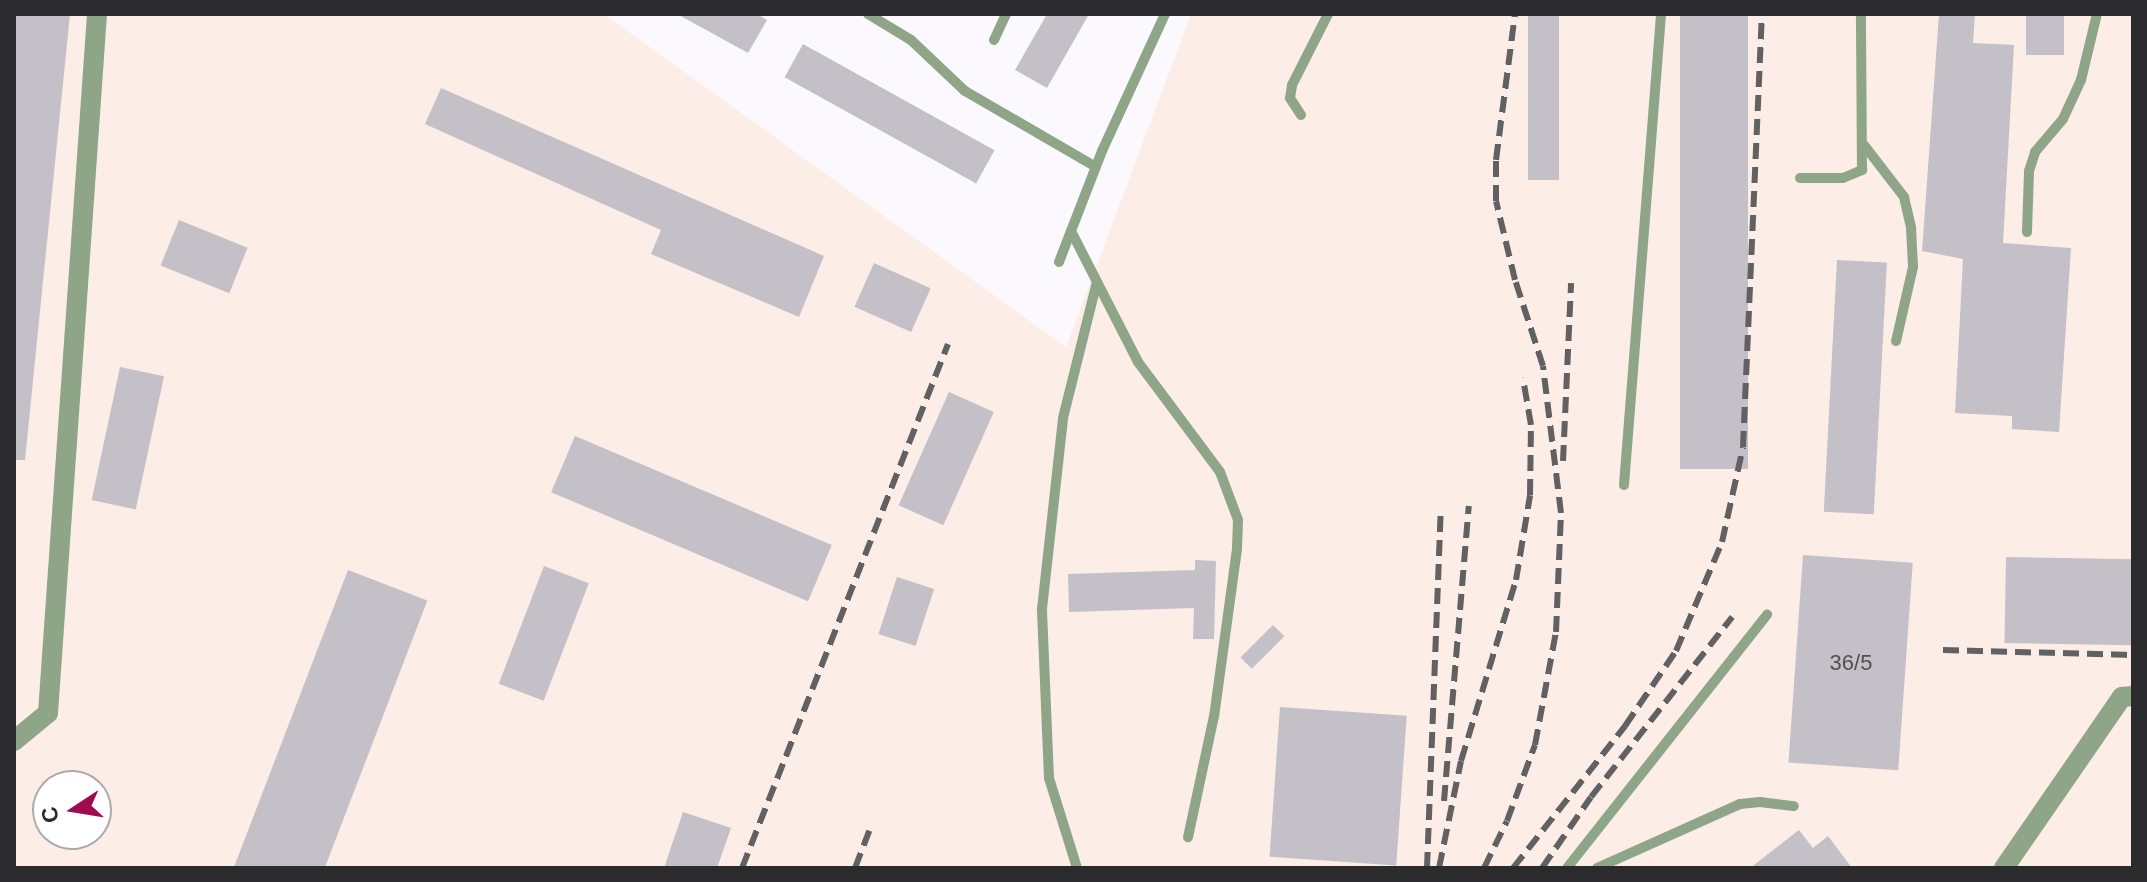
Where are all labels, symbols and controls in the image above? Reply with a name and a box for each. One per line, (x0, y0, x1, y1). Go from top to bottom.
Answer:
house number: 36/5 (1830, 650, 1872, 676)
north arrow (32, 770, 112, 850)
text: С (36, 804, 64, 825)

